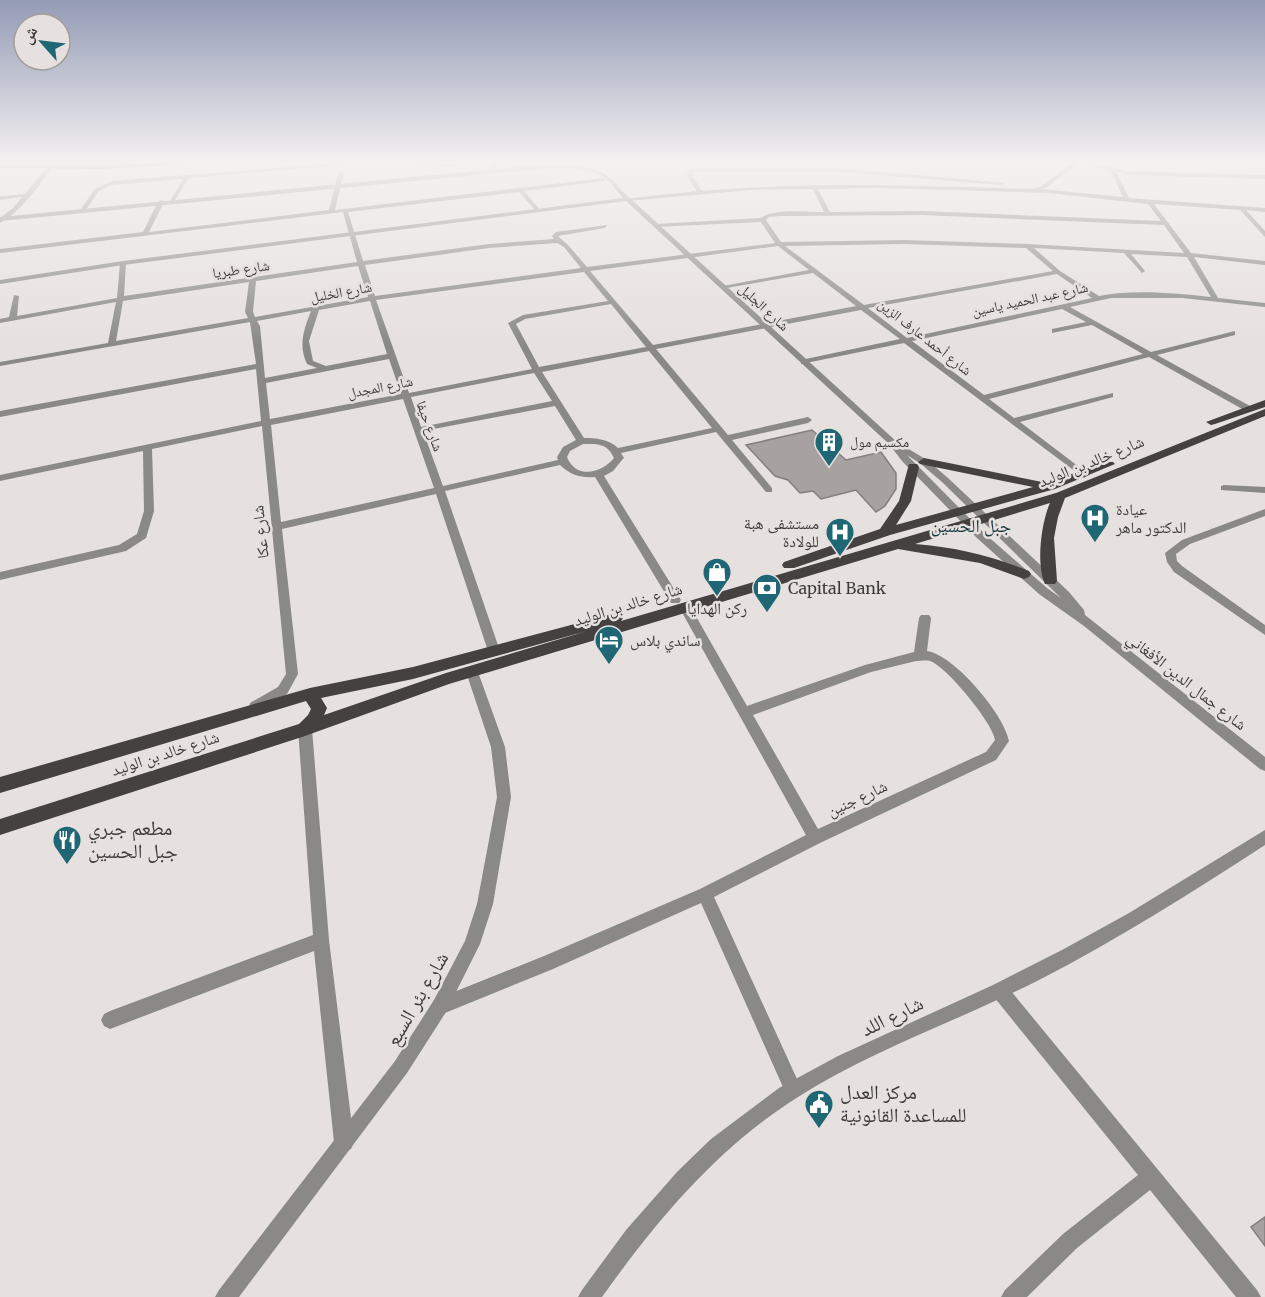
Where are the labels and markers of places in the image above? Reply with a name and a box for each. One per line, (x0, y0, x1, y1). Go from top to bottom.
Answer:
building icon: مكسيم مول (813, 426, 845, 468)
place label: مكسيم مول (850, 433, 909, 452)
place label: عيادة الدكتور ماهر (1115, 499, 1187, 537)
hospital icon: عيادة الدكتور ماهر (1079, 502, 1111, 544)
place label: مستشفى هبة للولادة (744, 513, 819, 551)
hospital icon: مستشفى هبة للولادة (824, 516, 856, 558)
shop icon: ركن الهدايا (701, 556, 733, 598)
bank icon: Capital Bank (751, 572, 783, 614)
place label: Capital Bank (788, 578, 887, 598)
place label: ركن الهدايا (687, 598, 747, 619)
hotel icon: ساندي بلاس (593, 624, 625, 666)
place label: ساندي بلاس (630, 630, 701, 653)
place label: مطعم جبري جبل الحسين (88, 815, 178, 863)
restaurant icon: مطعم جبري جبل الحسين (51, 824, 83, 866)
place label: مركز العدل للمساعدة القانونية (840, 1079, 967, 1127)
public building icon: مركز العدل للمساعدة القانونية (803, 1088, 835, 1130)

